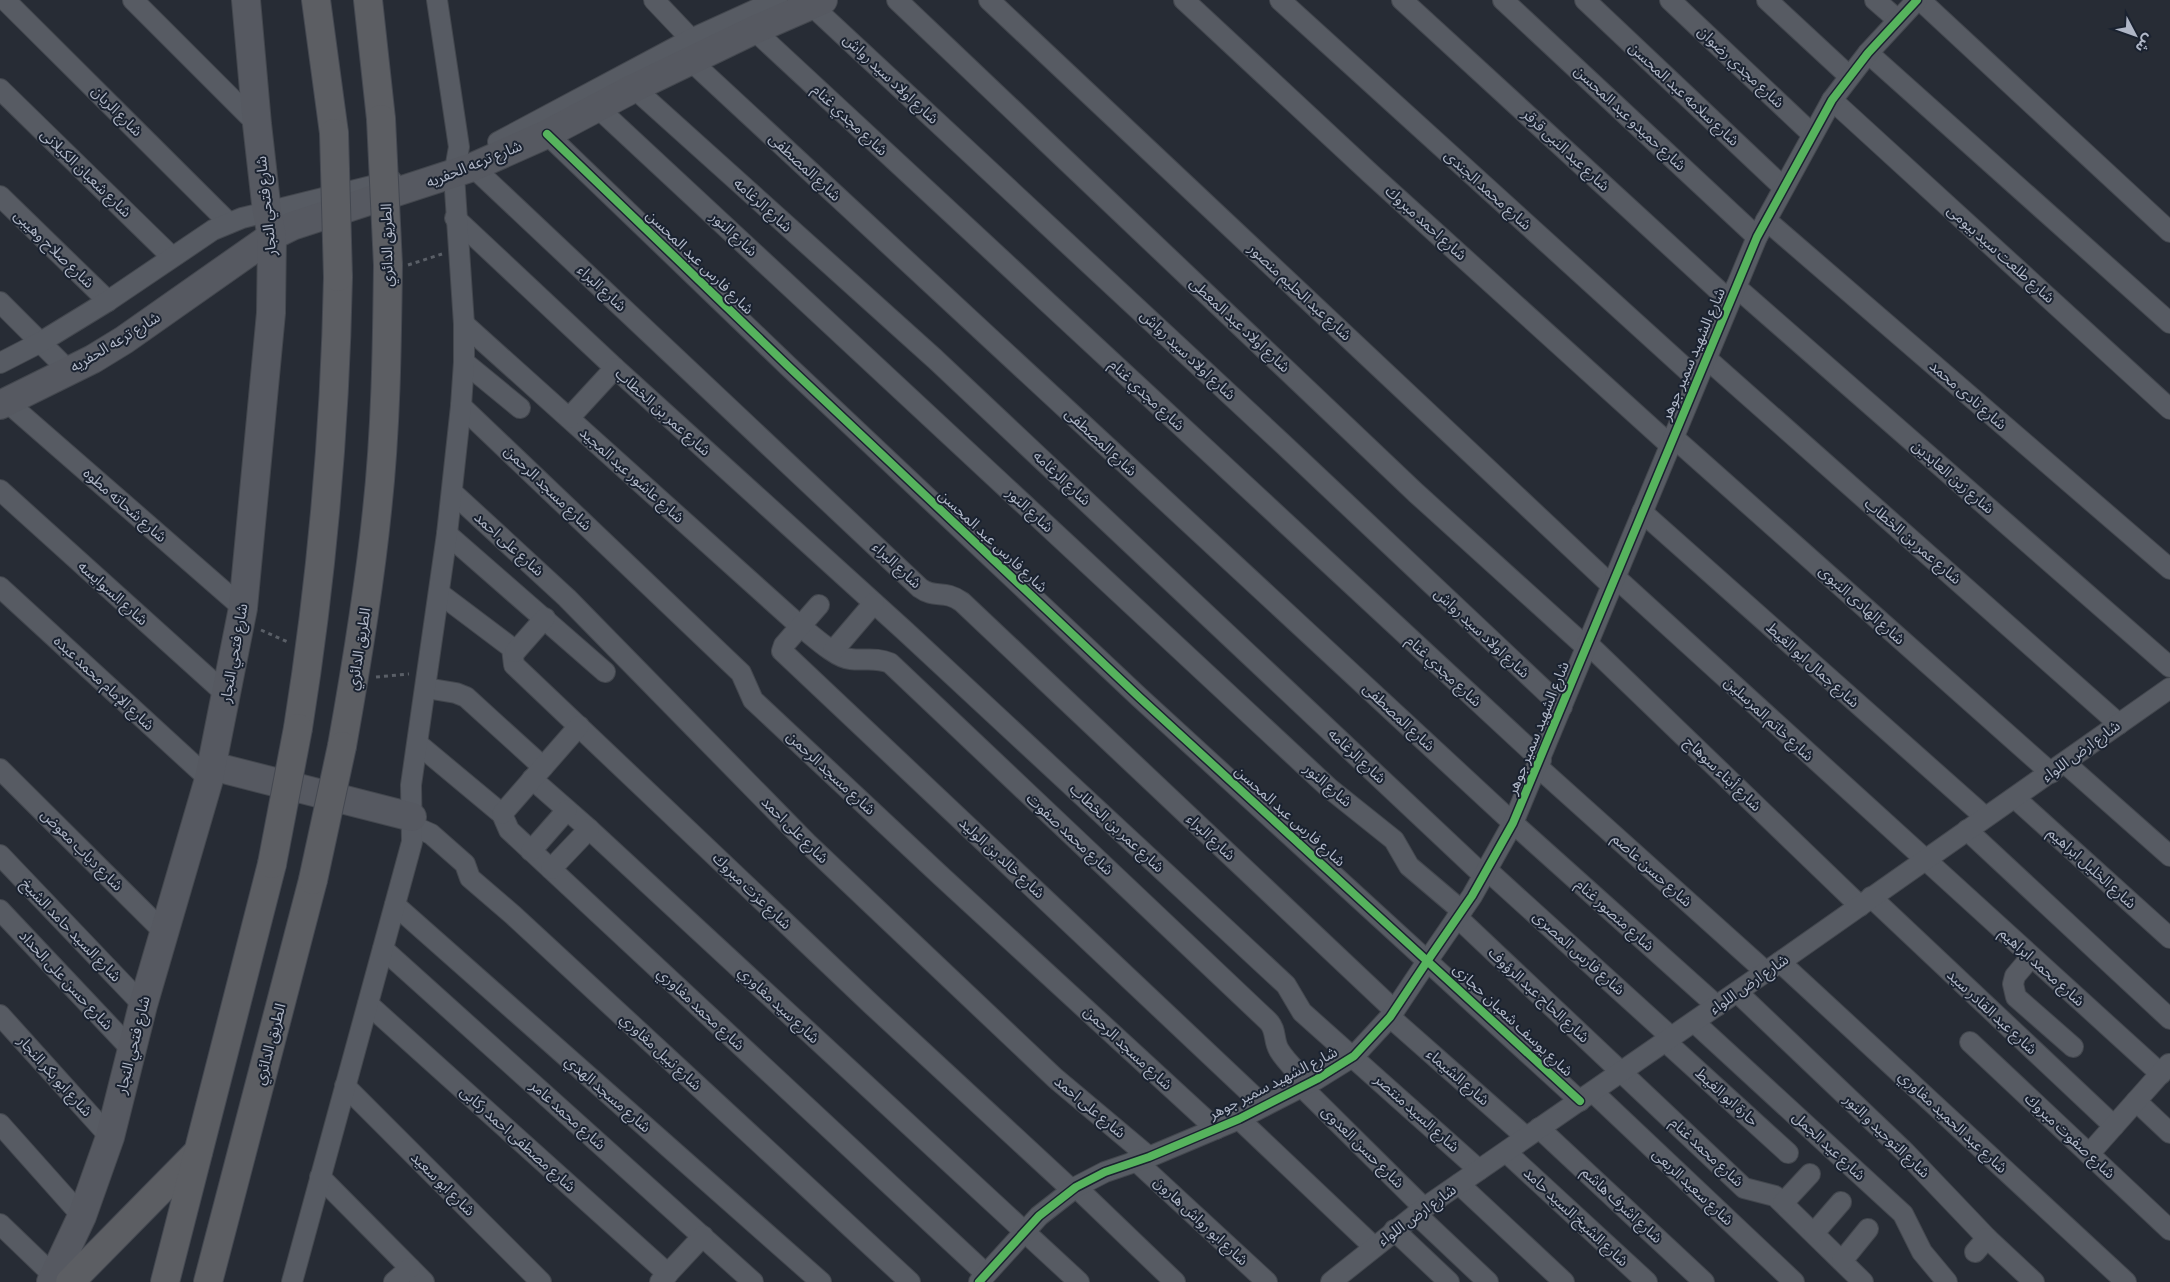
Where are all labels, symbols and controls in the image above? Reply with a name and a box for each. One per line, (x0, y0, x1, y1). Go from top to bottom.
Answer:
north arrow (2110, 10, 2160, 60)
street label: شارع مجدي رضوان (1692, 22, 1789, 114)
text: ش (2130, 29, 2158, 57)
street label: شارع اولاد سيد رواش (838, 30, 943, 130)
street label: شارع سلامه عبد المحسن (1623, 38, 1744, 152)
street label: شارع حميدو عبد المحسن (1568, 61, 1690, 177)
street label: شارع مجدي غنام (807, 80, 892, 162)
street label: شارع الريان (86, 81, 147, 142)
street label: شارع عبد النبى قرقر (1516, 104, 1614, 197)
street label: شارع شعبان الكيلانى (35, 124, 136, 223)
street label: شارع المصطفى (763, 128, 846, 207)
street label: شارع ترعه الحفريه (423, 136, 526, 194)
street label: شارع محمد الجندى (1439, 145, 1536, 236)
street label: شارع فتحي النجار (251, 155, 283, 258)
street label: شارع الرغامه (728, 173, 797, 238)
street label: شارع احمد مبروك (1380, 181, 1471, 267)
street label: شارع طلعت سيد بيومى (1942, 200, 2059, 309)
street label: الطريق الدائري (376, 203, 399, 287)
street label: شارع فارس عبد المحسن (640, 205, 758, 320)
street label: شارع صلاح وهيبى (8, 206, 99, 294)
street label: شارع النور (704, 206, 762, 263)
street label: شارع عبد الحليم منصور (1242, 238, 1356, 347)
street label: شارع البراء (572, 260, 631, 317)
street label: شارع اولاد عبد المعطى (1184, 273, 1295, 379)
street label: شارع الشهيد سمير جوهر (1656, 284, 1732, 425)
street label: شارع اولاد سيد رواش (1135, 306, 1240, 406)
street label: شارع ترعه الحفريه (66, 307, 165, 379)
street label: شارع مجدي غنام (1104, 355, 1189, 437)
street label: شارع نادى محمد (1924, 356, 2011, 436)
street label: شارع عمر بن الخطاب (610, 364, 715, 462)
street label: شارع المصطفى (1059, 403, 1142, 482)
street label: شارع عاشور عبد المجيد (574, 423, 689, 529)
street label: شارع زين العابدين (1906, 436, 1999, 520)
street label: شارع مسجد الرحمن (498, 441, 596, 537)
street label: شارع الرغامه (1027, 446, 1095, 512)
street label: شارع شحاته مطوه (78, 463, 171, 548)
street label: شارع النور (1000, 482, 1058, 539)
street label: شارع فارس عبد المحسن (933, 485, 1052, 599)
street label: شارع عمر بن الخطاب (1859, 493, 1966, 590)
street label: شارع على احمد (468, 507, 548, 582)
street label: شارع البراء (867, 537, 926, 594)
street label: شارع السوايسه (72, 556, 152, 631)
street label: شارع الهادى النبوى (1813, 561, 1910, 651)
street label: شارع اولاد سيد رواش (1429, 584, 1534, 684)
street label: شارع فتحي النجار (215, 602, 255, 705)
street label: الطريق الدائري (343, 606, 377, 692)
street label: شارع جمال ابو الغيط (1761, 618, 1864, 714)
street label: شارع الإمام محمد عبده (48, 631, 159, 737)
street label: شارع مجدي غنام (1401, 631, 1486, 713)
street label: شارع الشهيد سمير جوهر (1502, 658, 1576, 799)
street label: شارع خاتم المرسلين (1718, 672, 1818, 767)
street label: شارع المصطفى (1357, 678, 1440, 757)
street label: شارع ارض اللواء (2038, 716, 2126, 788)
street label: شارع الرغامه (1322, 724, 1390, 790)
street label: شارع مسجد الرحمن (781, 727, 880, 821)
street label: شارع أبناء سوهاج (1679, 732, 1766, 817)
street label: شارع النور (1298, 758, 1356, 813)
street label: شارع فارس عبد المحسن (1229, 761, 1350, 873)
street label: شارع عمر بن الخطاب (1064, 779, 1169, 879)
street label: شارع محمد صفوت (1021, 788, 1118, 881)
street label: شارع على احمد (756, 792, 833, 870)
street label: شارع دياب معوض (35, 805, 128, 897)
street label: شارع البراء (1181, 809, 1240, 866)
street label: شارع خالد بن الوليد (953, 813, 1049, 905)
street label: شارع الخليل ابراهيم (2042, 823, 2141, 915)
street label: شارع حسن عاصم (1606, 829, 1697, 913)
street label: شارع عزت مبروك (707, 848, 796, 935)
street label: شارع السيد حامد الشيخ (15, 874, 126, 988)
street label: شارع منصور غنام (1570, 874, 1659, 957)
street label: شارع فارس المصرى (1527, 906, 1629, 1001)
street label: شارع محمد ابراهيم (1994, 923, 2089, 1012)
street label: شارع حسن على الحداد (13, 926, 118, 1036)
street label: شارع الحاج عبد الرؤوف (1483, 943, 1594, 1049)
street label: شارع ارض اللواء (1705, 949, 1794, 1020)
street label: شارع يوسف شعبان حجازى (1447, 959, 1577, 1082)
street label: شارع سيد مغاوري (733, 962, 824, 1049)
street label: شارع محمد مغاوري (652, 963, 749, 1056)
street label: شارع عبد القادر سيد (1941, 965, 2041, 1061)
street label: شارع فتحي النجار (111, 994, 157, 1097)
street label: الطريق الدائري (250, 1001, 292, 1087)
street label: شارع مسجد الرحمن (1078, 1002, 1177, 1096)
street label: شارع نبيل مغاوري (615, 1009, 706, 1097)
street label: شارع ابو بكر النجار (11, 1030, 97, 1122)
street label: شارع الشهيد سمير جوهر (1204, 1042, 1342, 1126)
street label: شارع الشيماء (1421, 1044, 1494, 1112)
street label: شارع مسجد الهدي (559, 1051, 655, 1139)
street label: حارة ابو الغيط (1691, 1063, 1763, 1131)
street label: شارع عبد الحميد مغاوري (1893, 1066, 2012, 1179)
street label: شارع السيد منتصر (1368, 1069, 1464, 1158)
street label: شارع على احمد (1049, 1071, 1130, 1144)
street label: شارع محمد عامر (524, 1075, 610, 1156)
street label: شارع مصطفى احمد ركابى (455, 1082, 580, 1198)
street label: شارع التوحيد و النور (1837, 1089, 1935, 1184)
street label: شارع صفوت مبروك (2019, 1089, 2120, 1185)
street label: شارع حسن العدوى (1316, 1101, 1409, 1194)
street label: شارع عيد الجمل (1787, 1107, 1870, 1187)
street label: شارع محمد غنام (1665, 1113, 1748, 1193)
street label: شارع سعيد الربعى (1647, 1144, 1738, 1231)
street label: شارع ابو سعيد (405, 1148, 480, 1222)
street label: شارع اشرف هاشم (1576, 1162, 1667, 1249)
street label: شارع الشيخ السيد حامد (1518, 1163, 1633, 1273)
street label: شارع ابو رواش هارون (1148, 1172, 1253, 1272)
street label: شارع ارض اللواء (1374, 1180, 1462, 1252)

